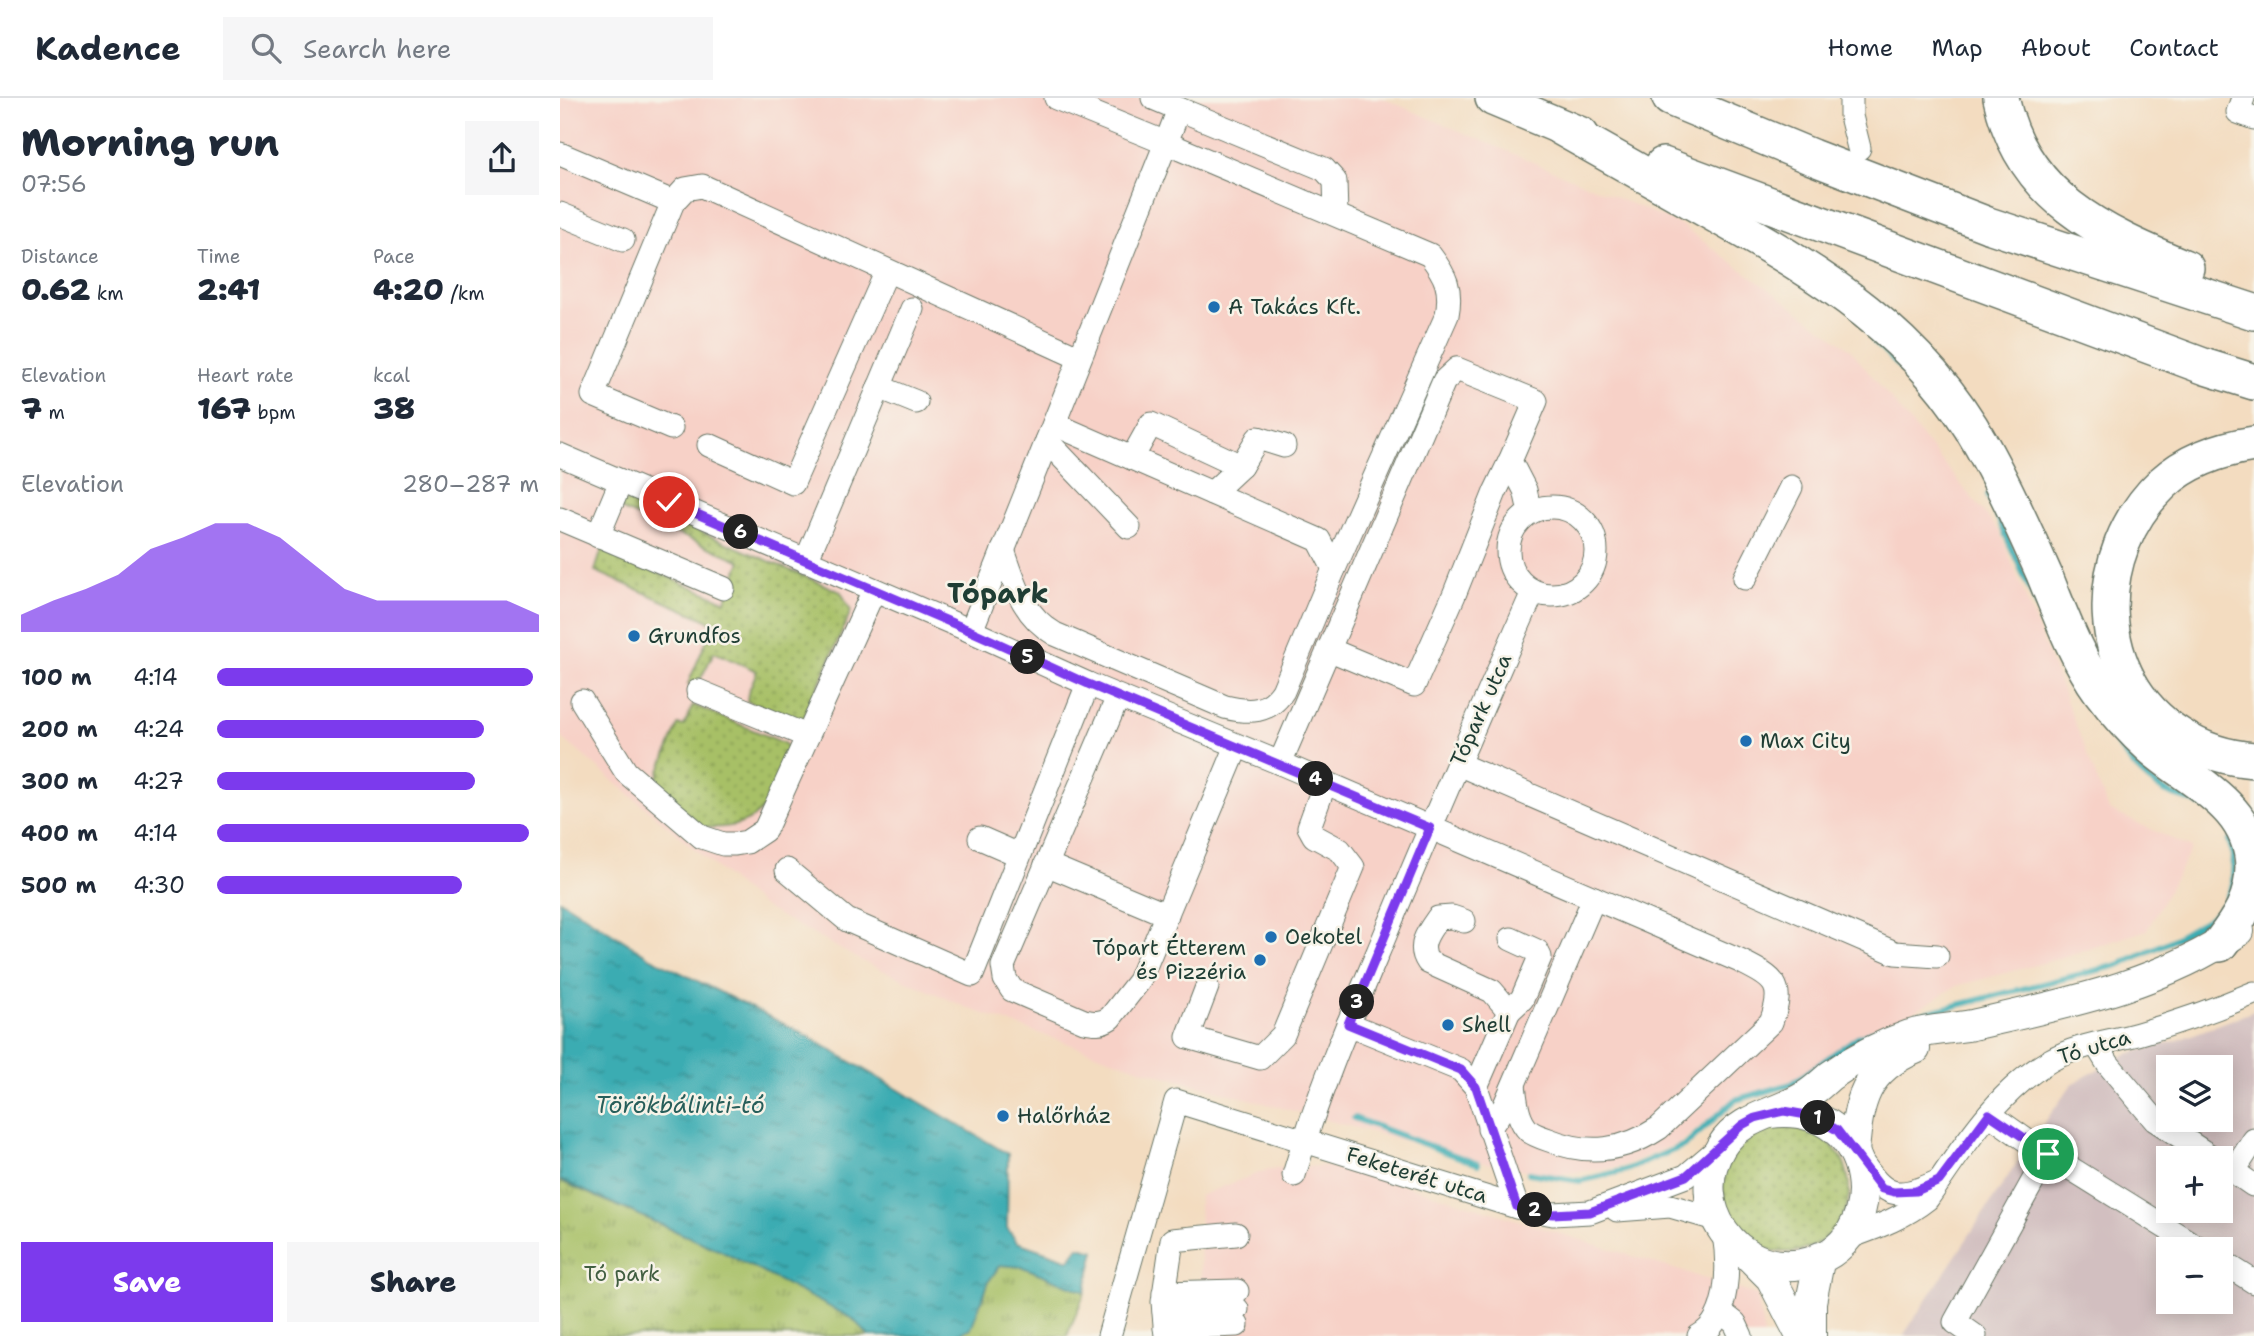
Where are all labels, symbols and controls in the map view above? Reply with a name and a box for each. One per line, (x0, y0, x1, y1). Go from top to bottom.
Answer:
search box (223, 17, 713, 80)
text: Kadence (35, 26, 181, 71)
icon: search (247, 29, 285, 67)
text: Search here (303, 31, 451, 66)
text: Home (1827, 32, 1893, 64)
text: Map (1931, 32, 1983, 64)
text: About (2021, 32, 2091, 64)
text: Contact (2129, 32, 2219, 64)
text: Morning run (21, 117, 279, 168)
button: share (465, 121, 539, 195)
text: 07:56 (21, 169, 87, 199)
text: Distance (21, 244, 99, 269)
text: Time (197, 244, 241, 269)
text: Pace (373, 244, 415, 269)
text: 0.62 (21, 269, 90, 310)
text: 2:41 (197, 269, 261, 310)
text: 4:20 (373, 269, 444, 310)
text: km (90, 281, 124, 306)
text: /km (444, 281, 485, 306)
place label: A Takács Kft. (1228, 293, 1361, 321)
marker: A Takács Kft. (1206, 299, 1222, 315)
text: Elevation (21, 363, 106, 388)
text: Heart rate (197, 363, 294, 388)
text: kcal (373, 363, 410, 388)
text: 7 (21, 388, 42, 429)
text: 167 (197, 388, 251, 429)
text: 38 (373, 388, 415, 429)
text: m (42, 400, 65, 425)
text: bpm (251, 400, 296, 425)
text: Elevation (21, 469, 124, 499)
text: 280–287 m (402, 469, 539, 499)
pin (639, 472, 699, 532)
icon: check (650, 483, 688, 521)
pin: 6 (724, 514, 758, 550)
text: 6 (734, 519, 747, 544)
district label: Tópark (947, 574, 1049, 612)
place label: Grundfos (648, 622, 741, 650)
marker: Grundfos (626, 628, 642, 644)
pin: 5 (1010, 640, 1046, 674)
text: 5 (1022, 644, 1033, 669)
street label: Tópark utca (1444, 649, 1518, 771)
text: 100 m (21, 662, 92, 692)
text: 4:14 (133, 662, 178, 692)
text: 200 m (21, 714, 98, 744)
text: 4:24 (133, 714, 184, 744)
place label: Max City (1760, 727, 1851, 755)
marker: Max City (1738, 733, 1754, 749)
pin: 4 (1298, 762, 1334, 796)
text: 300 m (21, 766, 98, 796)
text: 4:27 (133, 766, 184, 796)
text: 4 (1309, 766, 1322, 791)
text: 400 m (21, 818, 98, 848)
text: 4:14 (133, 818, 178, 848)
text: 500 m (21, 870, 96, 900)
text: 4:30 (133, 870, 185, 900)
place label: Oekotel (1285, 923, 1363, 951)
marker: Oekotel (1263, 929, 1279, 945)
place label: Tópart Étterem és Pizzéria (1092, 933, 1246, 986)
marker: Tópart Étterem és Pizzéria (1252, 952, 1268, 968)
pin: 3 (1340, 984, 1374, 1020)
text: 3 (1350, 989, 1363, 1014)
place label: Shell (1462, 1011, 1511, 1039)
marker: Shell (1440, 1017, 1456, 1033)
street label: Tó utca (2054, 1023, 2134, 1071)
map controls (2156, 1055, 2233, 1314)
button: layers (2156, 1055, 2233, 1132)
water label: Törökbálinti-tó (595, 1090, 765, 1120)
pin: 1 (1800, 1100, 1836, 1136)
place label: Halőrház (1017, 1102, 1111, 1130)
text: 1 (1813, 1105, 1822, 1130)
marker: Halőrház (995, 1108, 1011, 1124)
pin (2018, 1124, 2078, 1184)
icon: arrive (2029, 1135, 2067, 1173)
street label: Feketerét utca (1343, 1140, 1491, 1210)
button: + (2156, 1146, 2233, 1223)
pin: 2 (1518, 1192, 1552, 1228)
text: 2 (1528, 1197, 1541, 1222)
button: − (2156, 1237, 2233, 1314)
button: Save (21, 1242, 273, 1322)
button: Share (287, 1242, 539, 1322)
park label: Tó park (584, 1260, 660, 1288)

